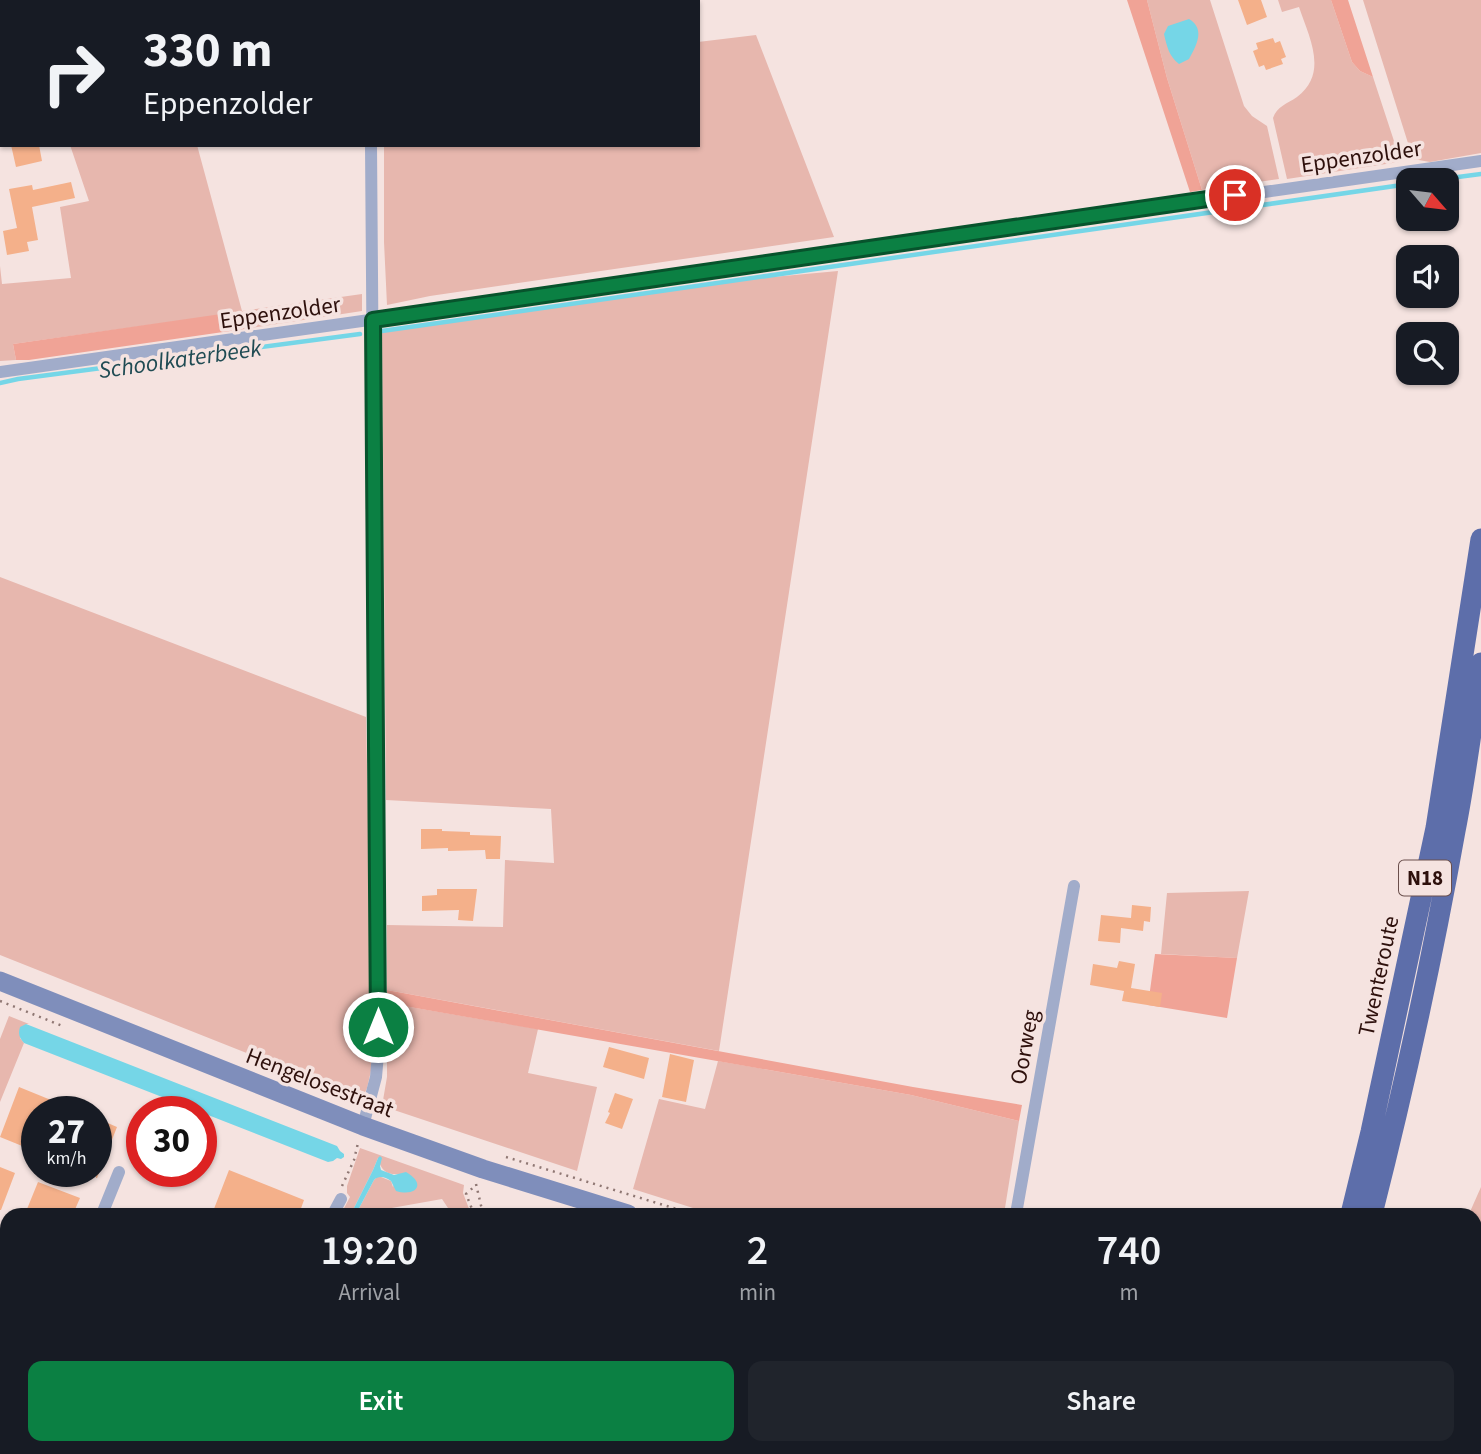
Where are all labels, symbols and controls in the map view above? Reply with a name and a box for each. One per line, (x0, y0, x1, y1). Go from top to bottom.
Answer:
text: 330 m (143, 16, 272, 86)
icon: right (28, 28, 119, 119)
text: Eppenzolder (143, 81, 312, 127)
street label: Eppenzolder (1299, 132, 1425, 181)
pin (1205, 165, 1265, 225)
north arrow (1396, 168, 1460, 231)
map controls (1396, 168, 1459, 385)
icon: arrive (1216, 176, 1254, 214)
button: sound (1396, 245, 1459, 308)
street label: Eppenzolder (218, 288, 344, 337)
button: search (1396, 322, 1459, 385)
water label: Schoolkaterbeek (96, 331, 264, 388)
road number: N18 (1399, 860, 1451, 896)
street label: Twenteroute (1350, 913, 1407, 1039)
position arrow (341, 990, 415, 1064)
street label: Oorweg (1002, 1007, 1047, 1087)
street label: Hengelosestraat (241, 1039, 399, 1126)
speed limit sign: 30 (126, 1096, 217, 1187)
text: 27 (48, 1107, 85, 1157)
text: km/h (47, 1146, 86, 1171)
text: 19:20 (321, 1221, 418, 1281)
text: 2 (747, 1221, 768, 1281)
text: 740 (1097, 1221, 1161, 1281)
text: Arrival (339, 1276, 400, 1309)
text: min (739, 1276, 776, 1309)
text: m (1120, 1276, 1139, 1309)
button: Exit (28, 1361, 734, 1441)
button: Share (748, 1361, 1454, 1441)

